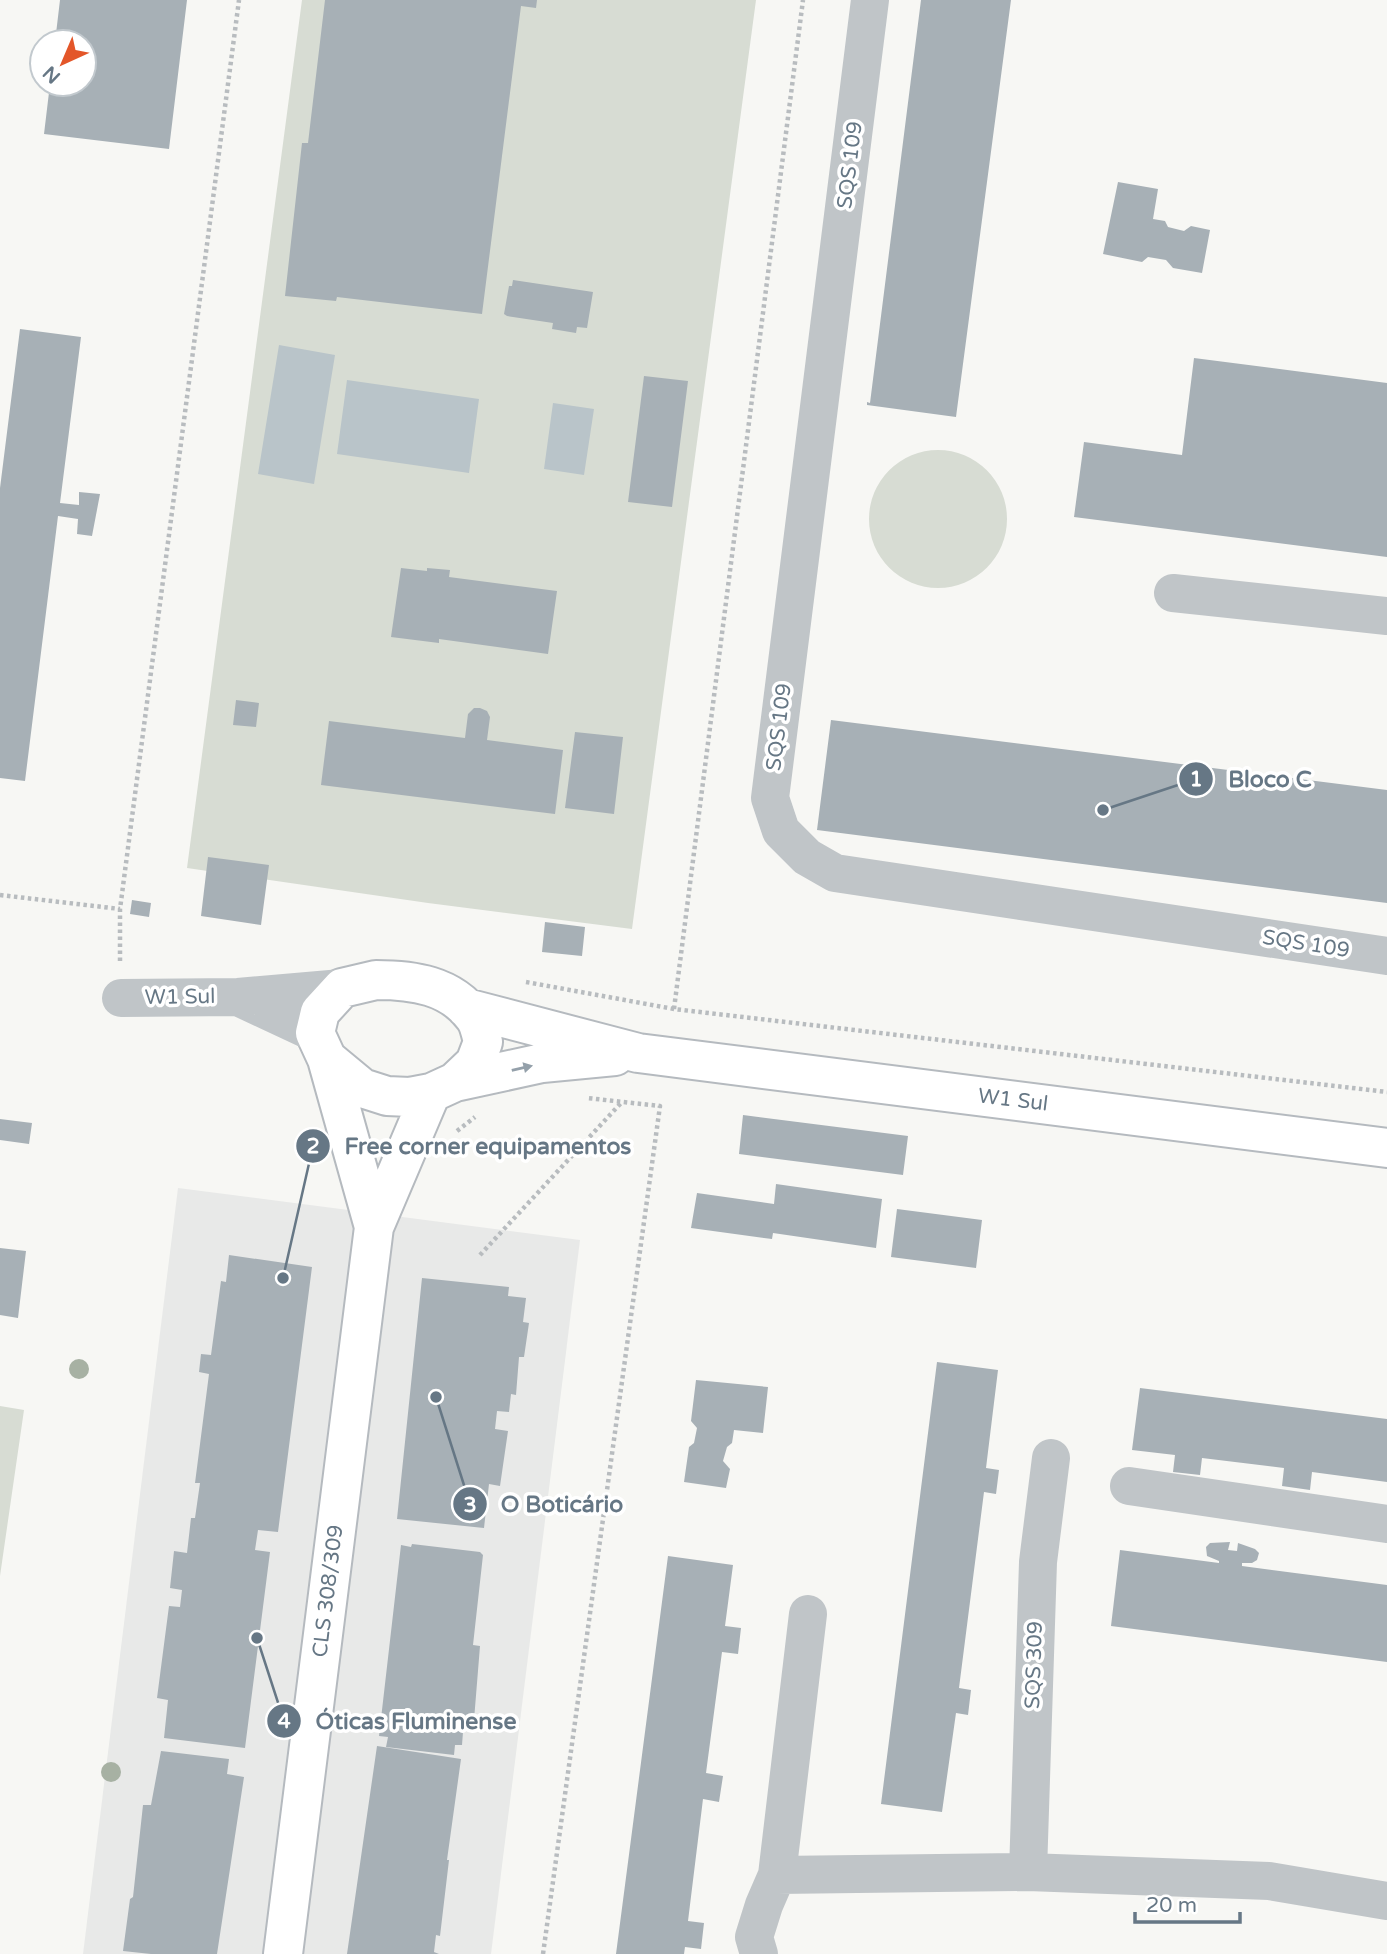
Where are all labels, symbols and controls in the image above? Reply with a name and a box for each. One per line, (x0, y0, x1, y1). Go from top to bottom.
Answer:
north arrow (28, 28, 98, 98)
text: N (39, 61, 65, 88)
street label: SQS 109 (832, 120, 868, 210)
street label: SQS 109 (761, 682, 797, 772)
callout: Bloco C (1179, 757, 1325, 801)
text: Bloco C (1228, 766, 1312, 794)
text: 1 (1189, 767, 1203, 792)
street label: SQS 109 (1261, 925, 1351, 963)
street label: W1 Sul (144, 984, 216, 1010)
one-way arrow (511, 1062, 533, 1073)
street label: W1 Sul (976, 1083, 1050, 1117)
callout: Free corner equipamentos (296, 1124, 646, 1168)
text: Free corner equipamentos (345, 1133, 631, 1161)
text: 2 (306, 1134, 320, 1159)
callout: O Boticário (452, 1482, 638, 1526)
text: O Boticário (501, 1491, 623, 1519)
text: 3 (463, 1493, 477, 1518)
street label: CLS 308/309 (307, 1523, 349, 1659)
street label: SQS 309 (1020, 1621, 1048, 1709)
callout: Óticas Fluminense (267, 1699, 530, 1743)
text: Óticas Fluminense (316, 1707, 516, 1736)
text: 4 (277, 1709, 291, 1734)
scale bar (1135, 1881, 1240, 1925)
text: 20 m (1146, 1893, 1197, 1918)

